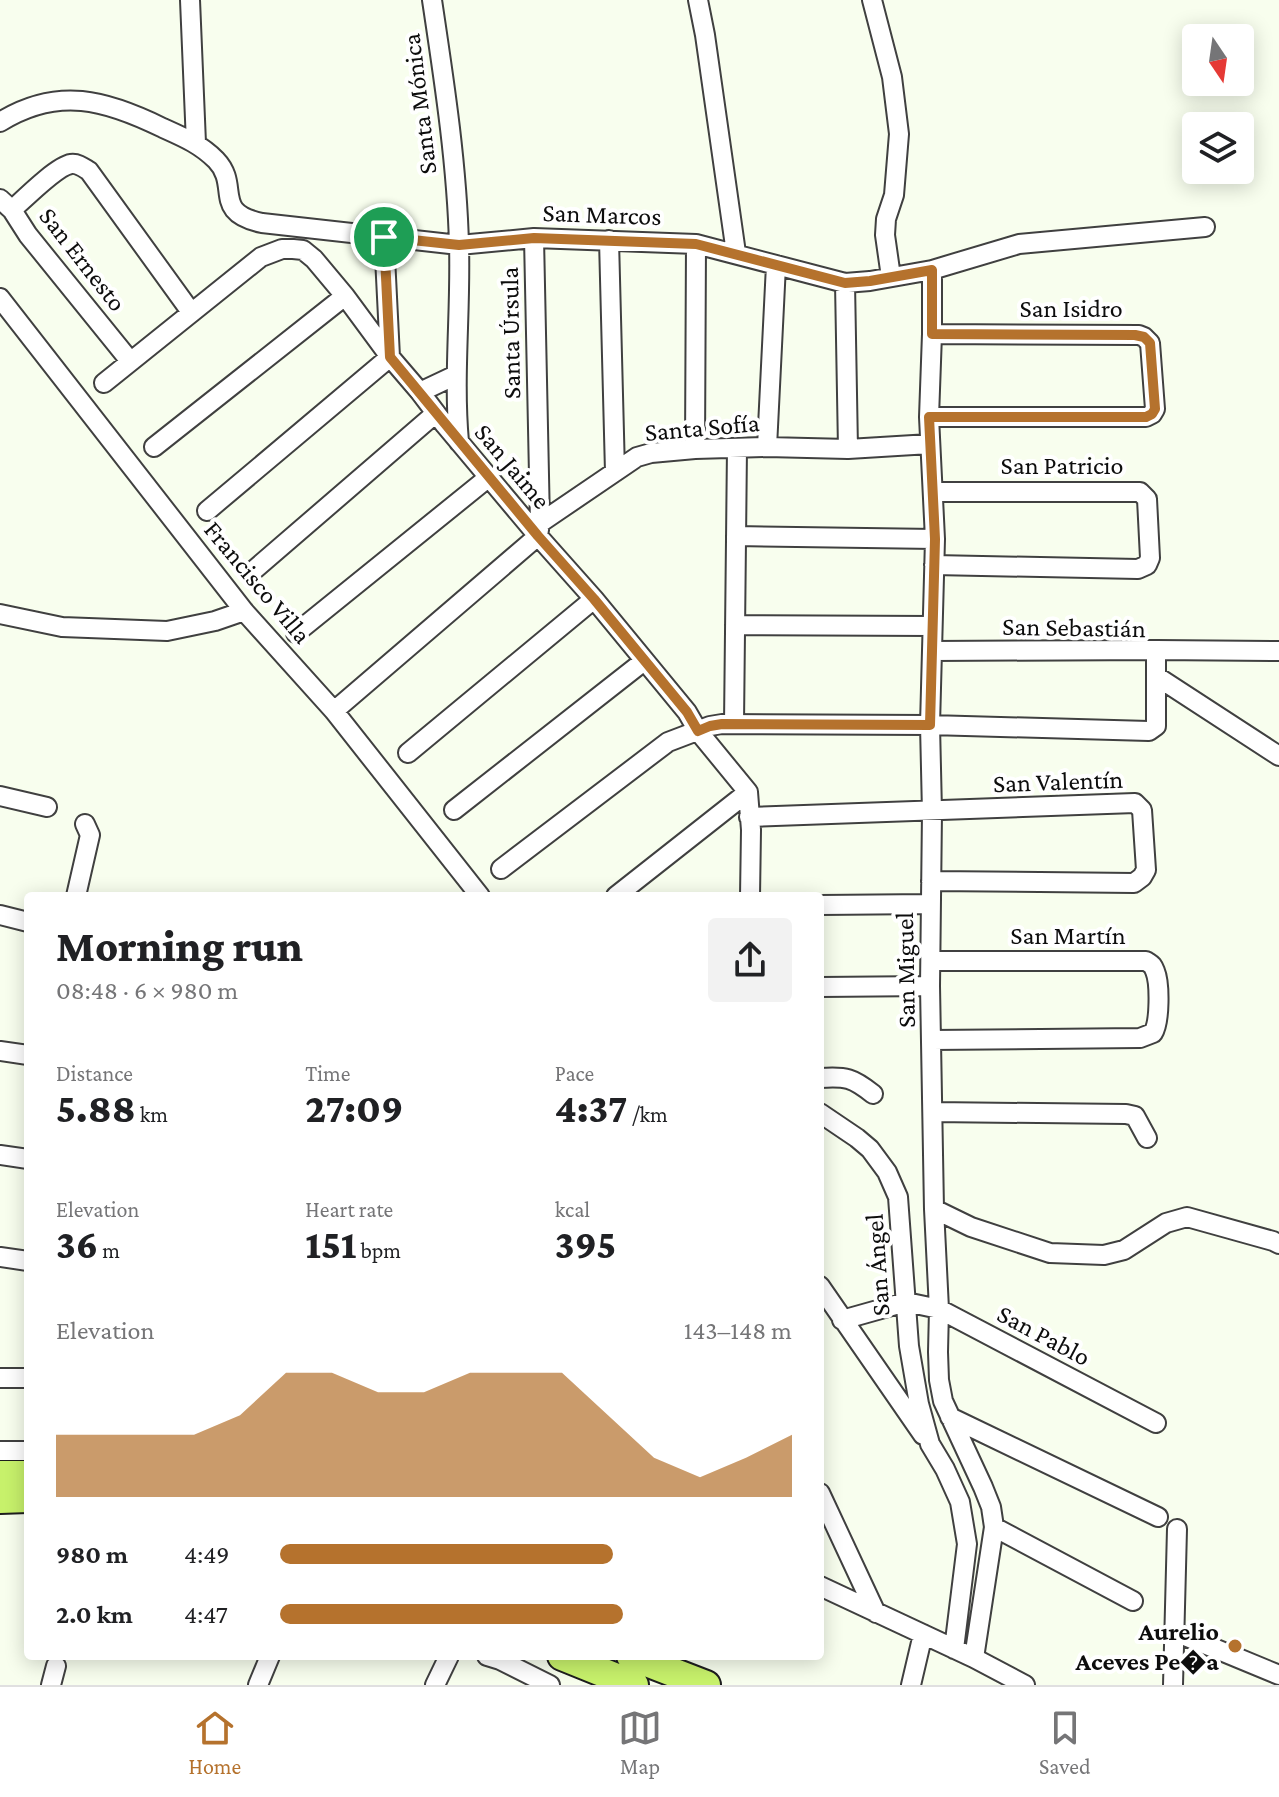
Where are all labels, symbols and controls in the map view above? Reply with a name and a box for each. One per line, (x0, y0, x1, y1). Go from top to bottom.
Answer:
north arrow (1182, 24, 1254, 96)
map controls (1182, 24, 1254, 184)
street label: Santa Mónica (396, 32, 443, 176)
button: layers (1182, 112, 1254, 184)
street label: San Marcos (542, 198, 662, 231)
street label: San Ernesto (33, 202, 132, 317)
pin (350, 203, 418, 271)
icon: arrive (362, 215, 406, 259)
street label: Santa Úrsula (495, 267, 526, 399)
street label: San Isidro (1019, 294, 1123, 323)
street label: Santa Sofía (643, 408, 761, 447)
street label: San Jaime (469, 418, 556, 515)
street label: San Patricio (1001, 451, 1123, 480)
street label: Francisco Villa (198, 515, 317, 649)
street label: San Sebastián (1002, 612, 1146, 643)
street label: San Valentín (992, 765, 1124, 798)
street label: San Miguel (890, 912, 921, 1028)
button: share (708, 918, 792, 1002)
street label: San Martín (1010, 921, 1126, 950)
text: Morning run (56, 922, 303, 970)
text: 08:48 · 6 × 980 m (56, 976, 238, 1005)
text: Distance (56, 1061, 133, 1086)
text: Time (305, 1061, 350, 1086)
text: Pace (555, 1061, 594, 1086)
text: 5.88 (56, 1086, 136, 1131)
text: 27:09 (305, 1086, 403, 1131)
text: 4:37 (555, 1086, 628, 1131)
text: km (136, 1102, 168, 1127)
text: /km (628, 1102, 668, 1127)
text: Elevation (56, 1197, 139, 1222)
text: Heart rate (305, 1197, 393, 1222)
text: kcal (555, 1197, 590, 1222)
street label: San Ángel (859, 1213, 896, 1317)
text: 36 (56, 1222, 98, 1267)
text: 151 (305, 1222, 356, 1267)
text: 395 (555, 1222, 616, 1267)
text: m (98, 1238, 120, 1263)
text: bpm (356, 1238, 401, 1263)
street label: San Pablo (992, 1299, 1095, 1372)
text: Elevation (56, 1316, 154, 1345)
text: 143–148 m (684, 1316, 792, 1345)
text: 980 m (56, 1540, 128, 1569)
text: 4:49 (184, 1540, 229, 1569)
text: 2.0 km (56, 1600, 133, 1629)
text: 4:47 (184, 1600, 228, 1629)
place label: Aurelio Aceves Pe�a (1075, 1617, 1219, 1676)
marker: Aurelio Aceves Pe�a (1226, 1637, 1244, 1655)
tab: Home (188, 1706, 241, 1779)
tab: Map (618, 1706, 662, 1779)
tab: Saved (1039, 1706, 1091, 1779)

